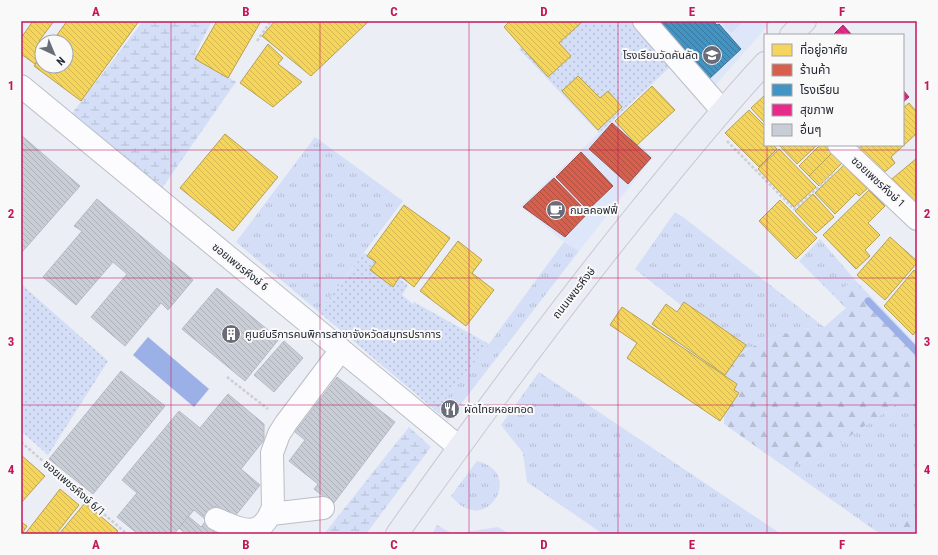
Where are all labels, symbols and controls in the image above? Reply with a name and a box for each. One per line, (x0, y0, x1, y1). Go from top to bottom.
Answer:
text: A (92, 4, 100, 19)
text: B (242, 4, 250, 19)
text: C (390, 4, 398, 19)
text: D (540, 4, 548, 19)
text: E (689, 4, 696, 19)
text: F (839, 4, 845, 19)
north arrow (34, 34, 74, 74)
legend (764, 34, 904, 146)
text: ที่อยู่อาศัย (800, 41, 848, 57)
school or university icon: โรงเรียนวัดคันลัด (701, 44, 723, 66)
place label: โรงเรียนวัดคันลัด (623, 49, 698, 62)
text: N (53, 54, 68, 68)
text: ร้านค้า (800, 63, 830, 77)
text: 1 (8, 78, 14, 93)
text: 1 (924, 78, 930, 93)
text: โรงเรียน (800, 83, 840, 97)
text: สุขภาพ (800, 103, 834, 117)
text: อื่นๆ (800, 121, 821, 137)
street label: ซอยเพชรหึงษ์ 1 (849, 154, 907, 210)
cafe icon: กมลคอฟฟี่ (545, 199, 567, 221)
place label: กมลคอฟฟี่ (570, 202, 618, 217)
text: 2 (8, 206, 15, 221)
text: 2 (924, 206, 931, 221)
street label: ซอยเพชรหึงษ์ 6 (209, 240, 271, 294)
street label: ถนนเพชรหึงษ์ (550, 265, 598, 321)
building icon: ศูนย์บริการคนพิการสาขาจังหวัดสมุทรปราการ (220, 323, 242, 345)
place label: ศูนย์บริการคนพิการสาขาจังหวัดสมุทรปราการ (245, 328, 441, 341)
text: 3 (8, 334, 14, 349)
text: 3 (924, 334, 930, 349)
restaurant icon: ผัดไทยหอยทอด (439, 398, 461, 420)
place label: ผัดไทยหอยทอด (464, 403, 534, 416)
street label: ซอยเพชรหึงษ์ 6/1 (40, 458, 108, 518)
text: 4 (8, 462, 15, 477)
text: 4 (924, 462, 931, 477)
text: A (92, 537, 100, 552)
text: B (242, 537, 250, 552)
text: C (390, 537, 398, 552)
text: D (540, 537, 548, 552)
text: E (689, 537, 696, 552)
text: F (839, 537, 845, 552)

